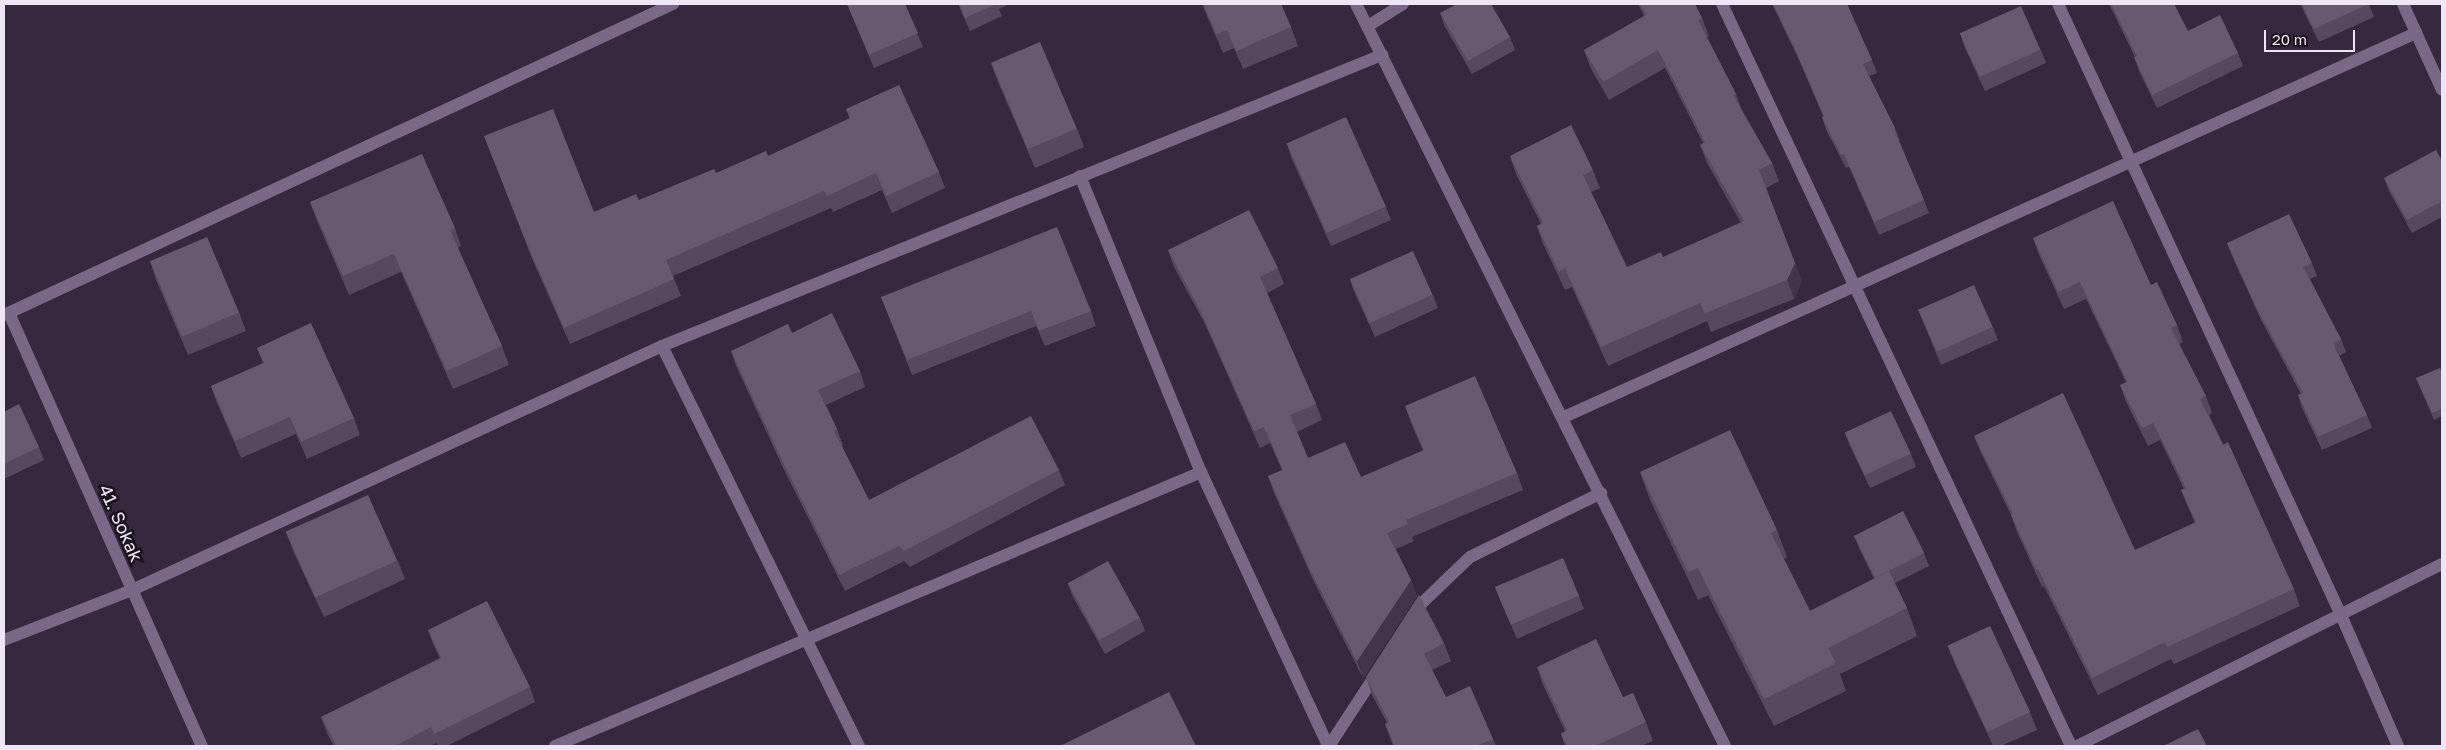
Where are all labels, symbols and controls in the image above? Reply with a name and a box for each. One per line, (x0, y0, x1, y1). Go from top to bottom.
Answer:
scale bar (2266, 20, 2357, 52)
text: 20 m (2272, 30, 2307, 48)
street label: 41. Sokak (94, 481, 148, 565)

